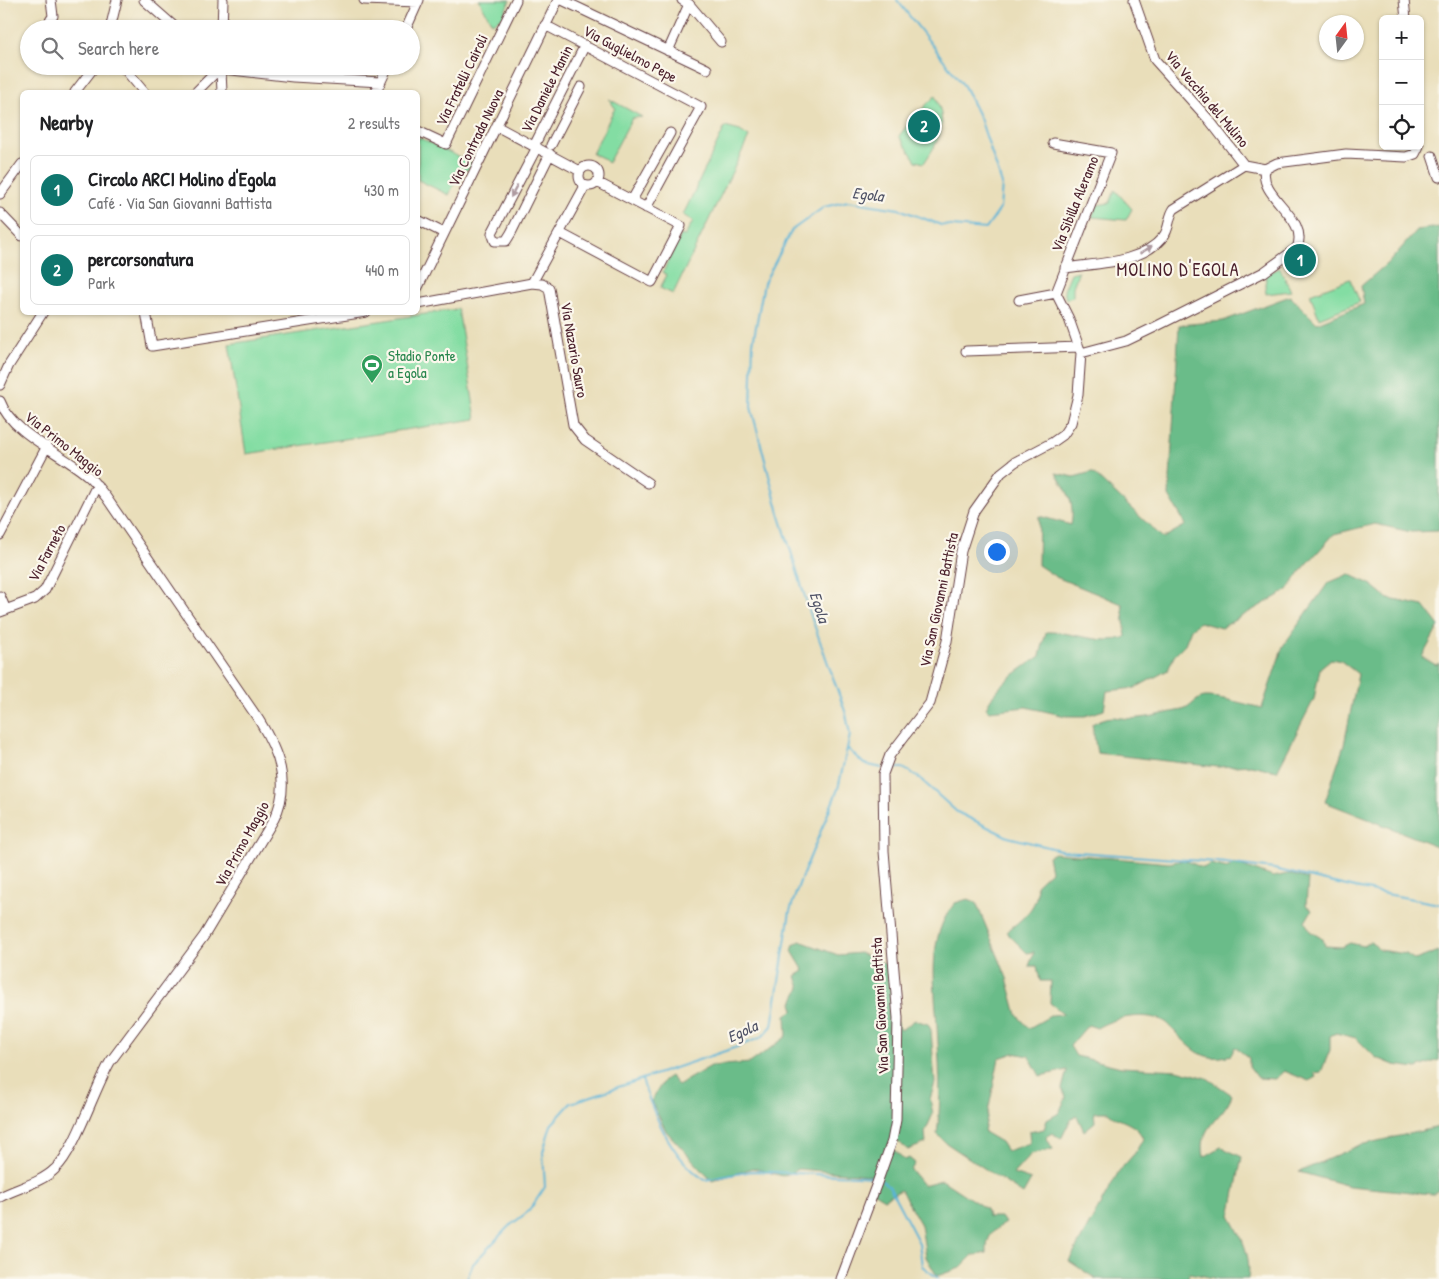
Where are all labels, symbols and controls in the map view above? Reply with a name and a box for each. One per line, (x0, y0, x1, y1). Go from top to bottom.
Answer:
north arrow (1319, 15, 1364, 60)
map controls (1379, 15, 1424, 150)
button: + (1379, 15, 1424, 60)
search box (20, 20, 420, 75)
street label: Via Guglielmo Pepe (580, 20, 681, 87)
street label: Via Fratelli Cairoli (430, 30, 493, 129)
icon: search (38, 34, 66, 62)
text: Search here (78, 35, 159, 61)
street label: Via Daniele Manin (516, 41, 578, 136)
street label: Via Vecchia del Mulino (1161, 46, 1254, 152)
button: − (1379, 60, 1424, 105)
street label: Via Contrada Nuova (443, 85, 508, 190)
button: locate (1379, 105, 1424, 150)
pin: 2 (908, 107, 940, 145)
text: Nearby (40, 108, 93, 137)
text: 2 results (348, 112, 400, 134)
street label: Via Sibilla Aleramo (1046, 153, 1103, 255)
text: Circolo ARCI Molino d'Egola (88, 166, 276, 192)
text: 1 (54, 179, 60, 201)
text: 430 m (364, 179, 399, 201)
water label: Egola (851, 181, 887, 207)
one-way arrow (510, 184, 519, 197)
text: Café · Via San Giovanni Battista (88, 192, 272, 214)
pin: 1 (1284, 241, 1316, 279)
one-way arrow (1139, 245, 1152, 254)
text: percorsonatura (88, 246, 193, 272)
district label: MOLINO D'EGOLA (1117, 257, 1239, 282)
text: 2 (53, 259, 61, 281)
text: 440 m (365, 259, 399, 281)
text: Park (88, 272, 115, 294)
street label: Via Nazario Sauro (556, 301, 593, 399)
place label: Stadio Ponte a Egola (388, 345, 456, 383)
sports icon: Stadio Ponte a Egola (360, 353, 384, 384)
street label: Via Primo Maggio (21, 406, 108, 481)
street label: Via Farneto (23, 520, 70, 585)
street label: Via San Giovanni Battista (914, 531, 963, 669)
your location (984, 539, 1010, 565)
water label: Egola (805, 589, 836, 627)
street label: Via Primo Maggio (209, 797, 274, 890)
street label: Via San Giovanni Battista (865, 937, 894, 1075)
water label: Egola (723, 1014, 762, 1048)

